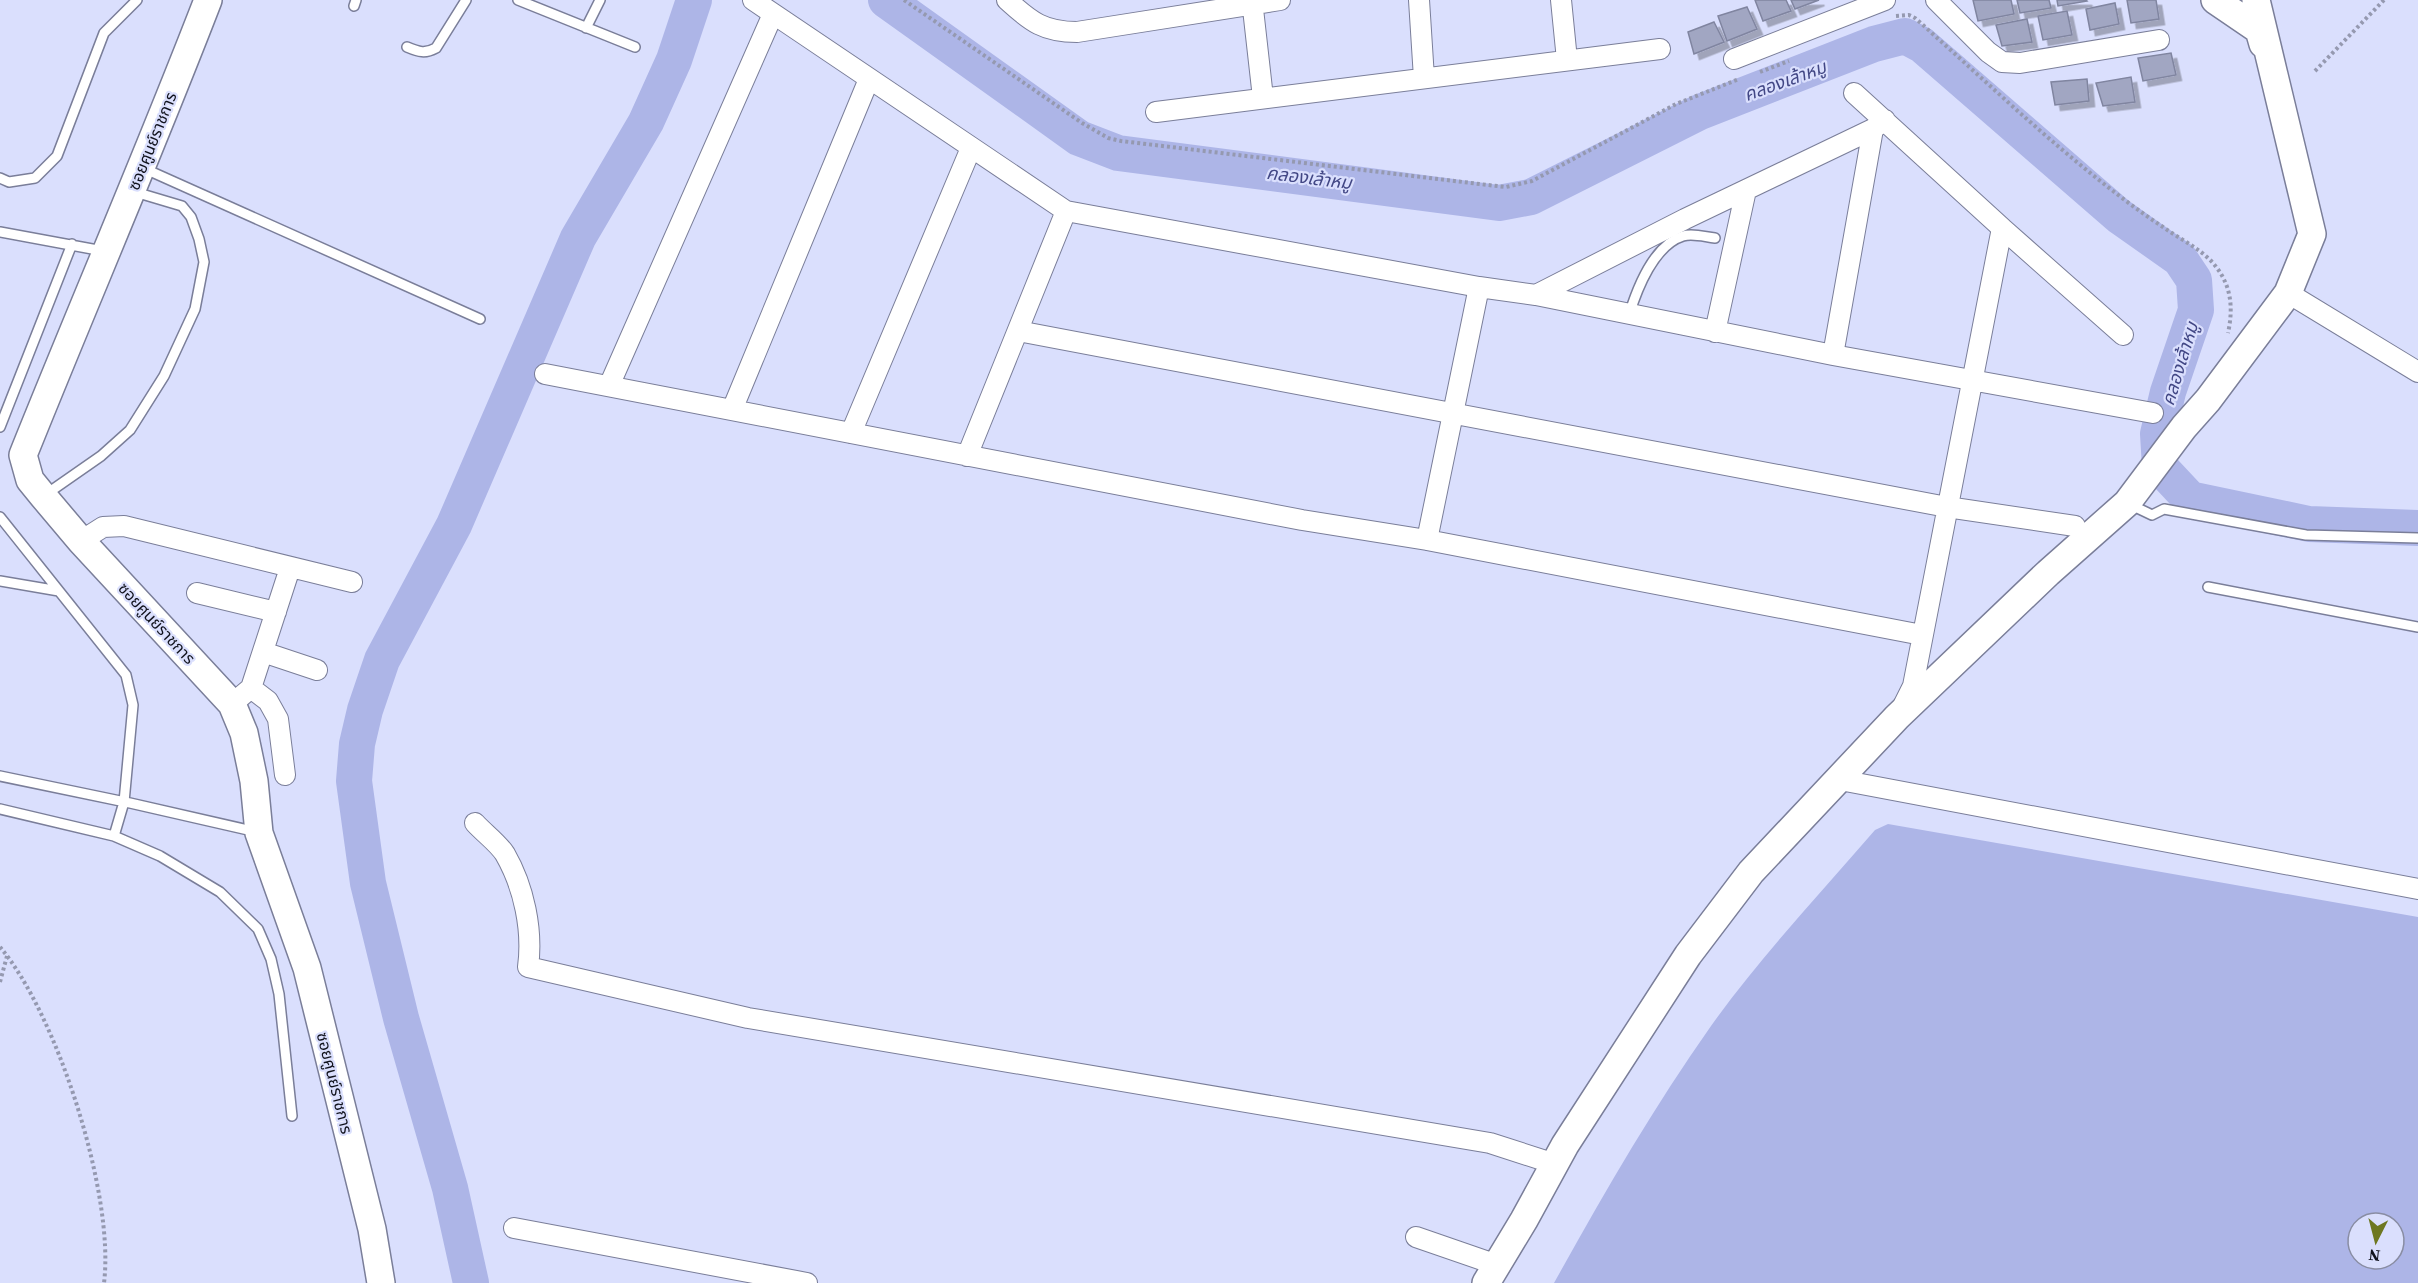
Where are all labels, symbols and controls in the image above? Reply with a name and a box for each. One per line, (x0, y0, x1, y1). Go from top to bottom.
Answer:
water label: คลองเล้าหมู (1740, 53, 1831, 107)
street label: ซอยศูนย์ราชการ (122, 89, 182, 193)
water label: คลองเล้าหมู (1265, 160, 1355, 195)
water label: คลองเล้าหมู (2155, 317, 2205, 408)
street label: ซอยศูนย์ราชการ (114, 577, 201, 669)
street label: ซอยศูนย์ราชการ (312, 1030, 358, 1136)
north arrow (2346, 1211, 2406, 1271)
text: N (2367, 1244, 2381, 1267)

